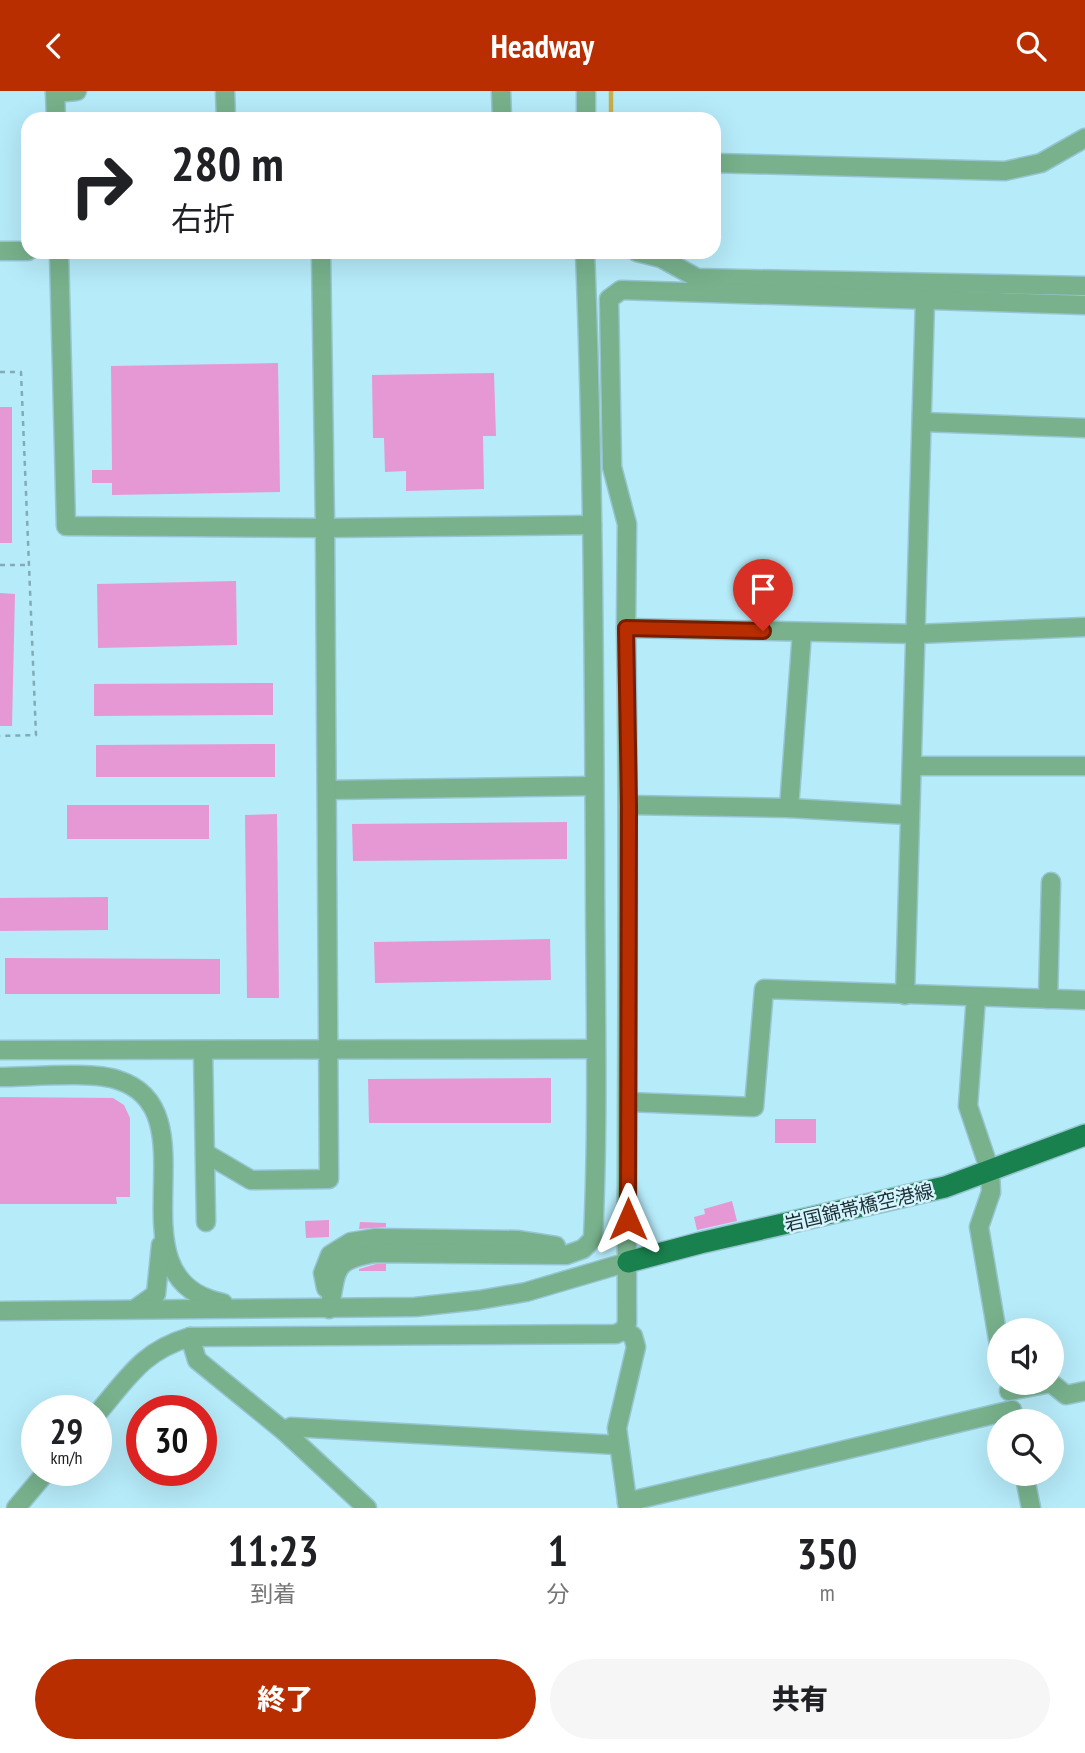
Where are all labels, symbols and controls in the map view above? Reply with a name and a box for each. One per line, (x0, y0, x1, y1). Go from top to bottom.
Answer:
text: Headway (491, 25, 594, 67)
icon: back (35, 27, 73, 65)
icon: search (1012, 27, 1050, 65)
text: 280 m (171, 131, 284, 195)
icon: right (56, 140, 147, 231)
text: 右折 (171, 197, 235, 239)
pin (733, 559, 793, 631)
icon: arrive (744, 570, 782, 608)
street label: 岩国錦帯橋空港線 (782, 1178, 936, 1236)
position arrow (591, 1182, 665, 1256)
map controls (987, 1318, 1064, 1486)
button: sound (987, 1318, 1064, 1395)
speed limit sign: 30 (126, 1395, 217, 1486)
text: 29 (50, 1408, 83, 1454)
button: search (987, 1409, 1064, 1486)
text: km/h (51, 1446, 82, 1469)
text: 11:23 (228, 1523, 319, 1578)
text: 1 (548, 1523, 568, 1578)
text: 350 (797, 1526, 857, 1581)
text: m (820, 1578, 835, 1607)
text: 到着 (250, 1579, 296, 1608)
text: 分 (546, 1579, 569, 1608)
button: 終了 (35, 1659, 536, 1739)
button: 共有 (550, 1659, 1050, 1739)

